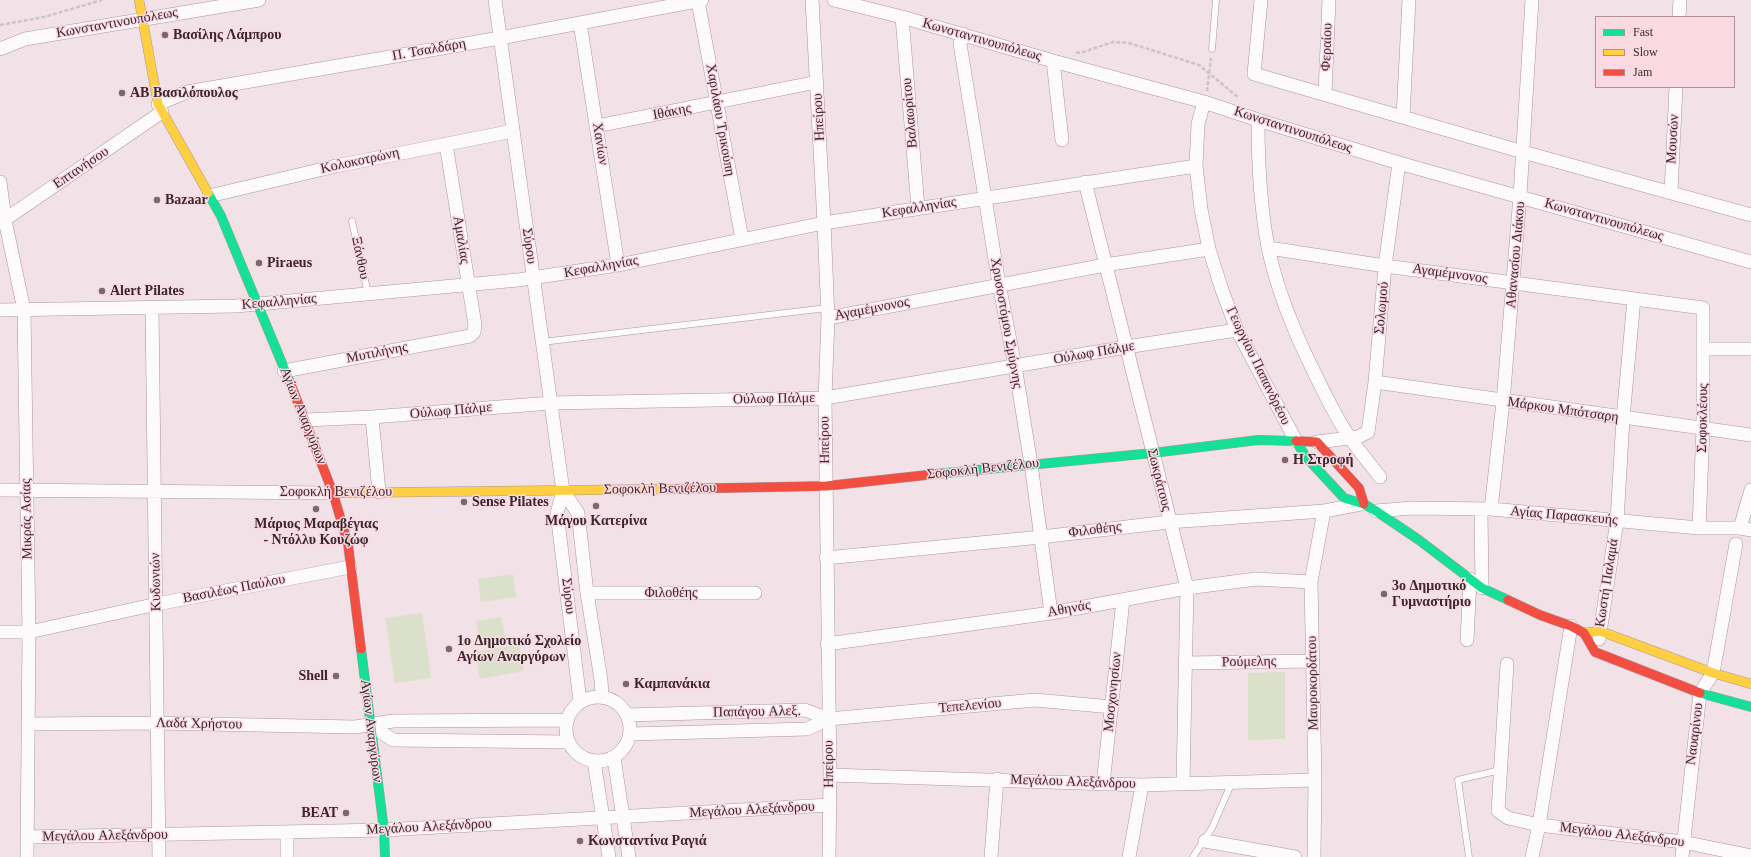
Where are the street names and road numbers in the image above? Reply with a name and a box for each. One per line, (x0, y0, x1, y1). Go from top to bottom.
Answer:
street label: Κωνσταντινουπόλεως (55, 4, 179, 42)
street label: Κωνσταντινουπόλεως (921, 15, 1043, 65)
street label: Φεραίου (1318, 23, 1336, 71)
street label: Π. Τσαλδάρη (391, 35, 467, 65)
street label: Χαριλάου Τρικούπη (702, 62, 738, 178)
street label: Βαλαωρίτου (899, 77, 921, 149)
street label: Ηπείρου (809, 93, 829, 141)
street label: Ιθάκης (651, 100, 693, 124)
street label: Κωνσταντινουπόλεως (1232, 103, 1354, 157)
street label: Μουσών (1663, 114, 1683, 164)
street label: Χανίων (588, 121, 612, 167)
street label: Επτανήσου (50, 143, 112, 193)
street label: Κολοκοτρώνη (319, 144, 401, 178)
street label: Κεφαλληνίας (881, 194, 957, 222)
street label: Κωνσταντινουπόλεως (1543, 195, 1665, 245)
street label: Αθανασίου Διάκου (1503, 201, 1529, 309)
street label: Αμαλίας (449, 215, 473, 265)
street label: Σύρου (518, 227, 540, 265)
street label: Ξάνθου (347, 235, 373, 281)
street label: Κεφαλληνίας (563, 252, 639, 282)
street label: Χρυσοστόμου Σμύρνης (986, 256, 1026, 390)
street label: Αγαμέμνονος (1411, 260, 1489, 288)
street label: Σολωμού (1371, 281, 1393, 335)
street label: Κεφαλληνίας (241, 290, 317, 314)
street label: Αγαμέμνονος (833, 294, 911, 324)
street label: Γεωργίου Παπανδρέου (1222, 304, 1294, 428)
street label: Ούλωφ Πάλμε (1052, 338, 1136, 368)
street label: Μυτιλήνης (345, 339, 409, 367)
street label: Αγίων Αναργύρων (276, 365, 330, 467)
street label: Σοφοκλέους (1694, 383, 1712, 453)
street label: Ούλωφ Πάλμε (733, 390, 815, 408)
street label: Μάρκου Μπότσαρη (1506, 394, 1620, 426)
street label: Ούλωφ Πάλμε (409, 399, 493, 423)
street label: Ηπείρου (816, 416, 834, 464)
street label: Σωκράτους (1143, 447, 1175, 513)
street label: Σοφοκλή Βενιζέλου (926, 455, 1040, 483)
street label: Μικράς Ασίας (18, 478, 36, 560)
street label: Σοφοκλή Βενιζέλου (604, 480, 716, 498)
street label: Σοφοκλή Βενιζέλου (280, 484, 392, 500)
street label: Αγίας Παρασκευής (1510, 503, 1618, 529)
street label: Φιλοθέης (1068, 518, 1122, 542)
street label: Κωστή Παλαμά (1592, 538, 1622, 628)
street label: Κυδωνιών (147, 553, 165, 611)
street label: Βασιλέως Παύλου (181, 571, 287, 607)
street label: Σύρου (557, 577, 579, 615)
street label: Φιλοθέης (644, 585, 698, 601)
street label: Αθηνάς (1046, 597, 1092, 621)
street label: Μαυροκορδάτου (1304, 635, 1322, 731)
street label: Μοσχονησίων (1100, 651, 1126, 733)
street label: Ρούμελης (1222, 653, 1276, 671)
street label: Αγίων Αναργύρων (356, 679, 386, 783)
street label: Τεπελενίου (938, 695, 1002, 717)
street label: Ναυαρίνου (1683, 702, 1707, 766)
street label: Παπάγου Αλεξ. (713, 703, 801, 721)
street label: Λαδά Χρήστου (156, 715, 242, 733)
street label: Ηπείρου (820, 740, 838, 788)
street label: Μεγάλου Αλεξάνδρου (1010, 771, 1136, 793)
street label: Μεγάλου Αλεξάνδρου (689, 798, 815, 822)
street label: Μεγάλου Αλεξάνδρου (366, 815, 492, 839)
street label: Μεγάλου Αλεξάνδρου (1559, 819, 1685, 851)
street label: Μεγάλου Αλεξάνδρου (42, 827, 168, 845)

